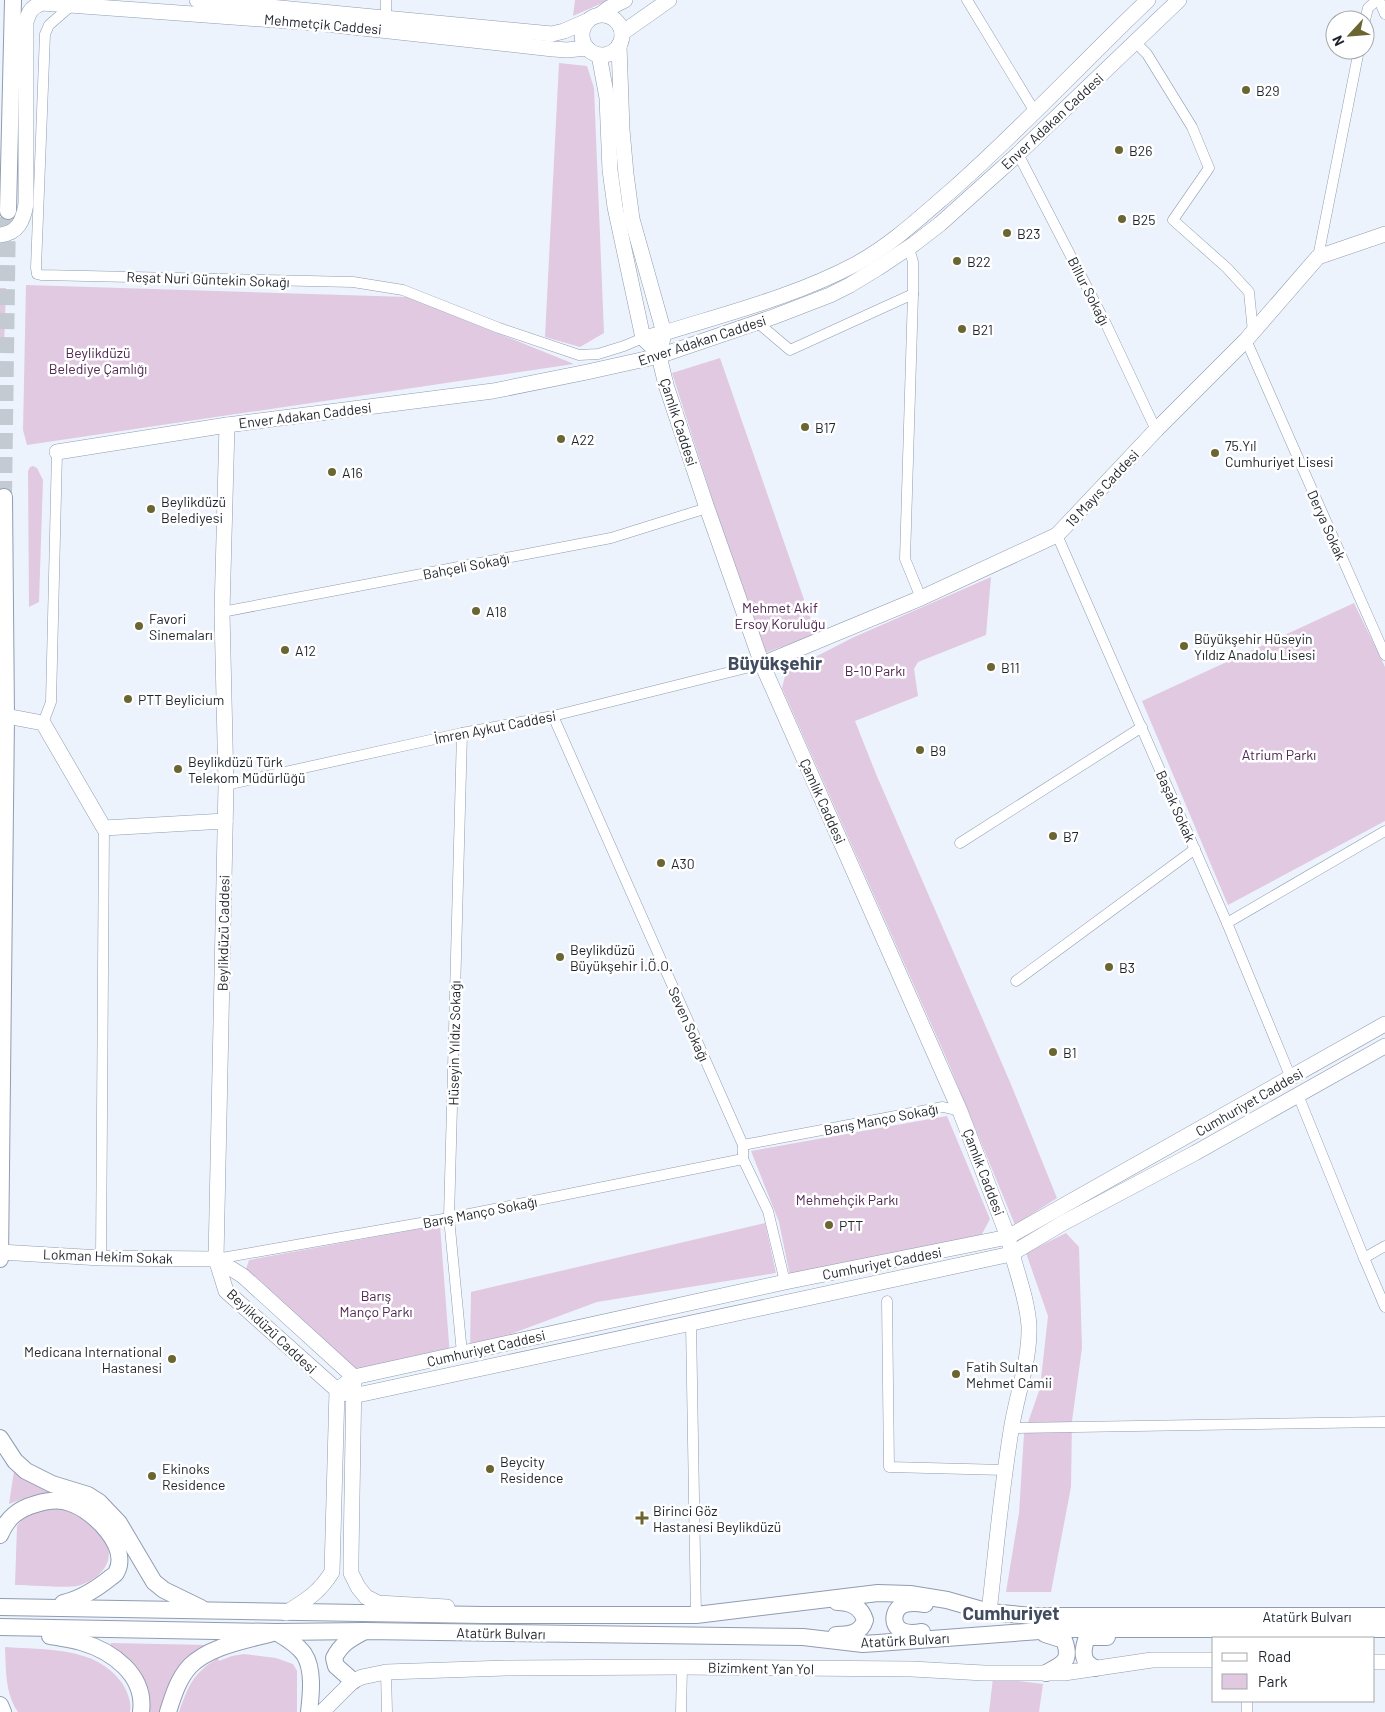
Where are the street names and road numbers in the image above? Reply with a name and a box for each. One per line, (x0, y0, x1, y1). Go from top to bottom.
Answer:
street label: Mehmetçik Caddesi (264, 10, 382, 38)
street label: Enver Adakan Caddesi (997, 69, 1107, 173)
street label: Billur Sokağı (1065, 254, 1113, 328)
street label: Reşat Nuri Güntekin Sokağı (126, 268, 290, 290)
street label: Enver Adakan Caddesi (636, 311, 768, 369)
street label: Çamlık Caddesi (657, 376, 701, 468)
street label: Enver Adakan Caddesi (238, 398, 372, 432)
street label: 19 Mayıs Caddesi (1062, 446, 1142, 530)
street label: Derya Sokak (1304, 487, 1350, 563)
street label: Bahçeli Sokağı (421, 549, 511, 583)
street label: İmren Aykut Caddesi (433, 707, 557, 747)
street label: Çamlık Caddesi (797, 756, 849, 846)
street label: Başak Sokak (1153, 768, 1199, 844)
street label: Beylikdüzü Caddesi (213, 875, 233, 991)
street label: Hüseyin Yıldız Sokağı (444, 980, 464, 1106)
street label: Seven Sokağı (665, 984, 713, 1064)
street label: Cumhuriyet Caddesi (1192, 1064, 1306, 1140)
street label: Barış Manço Sokağı (822, 1100, 940, 1138)
street label: Çamlık Caddesi (960, 1126, 1008, 1218)
street label: Barış Manço Sokağı (421, 1193, 539, 1231)
street label: Cumhuriyet Caddesi (821, 1243, 943, 1283)
street label: Lokman Hekim Sokak (43, 1245, 173, 1267)
street label: Beylikdüzü Caddesi (224, 1285, 320, 1377)
street label: Cumhuriyet Caddesi (425, 1326, 547, 1370)
street label: Atatürk Bulvarı (1262, 1608, 1352, 1625)
street label: Atatürk Bulvarı (456, 1624, 546, 1642)
street label: Atatürk Bulvarı (860, 1629, 950, 1651)
street label: Bizimkent Yan Yol (708, 1659, 814, 1677)

